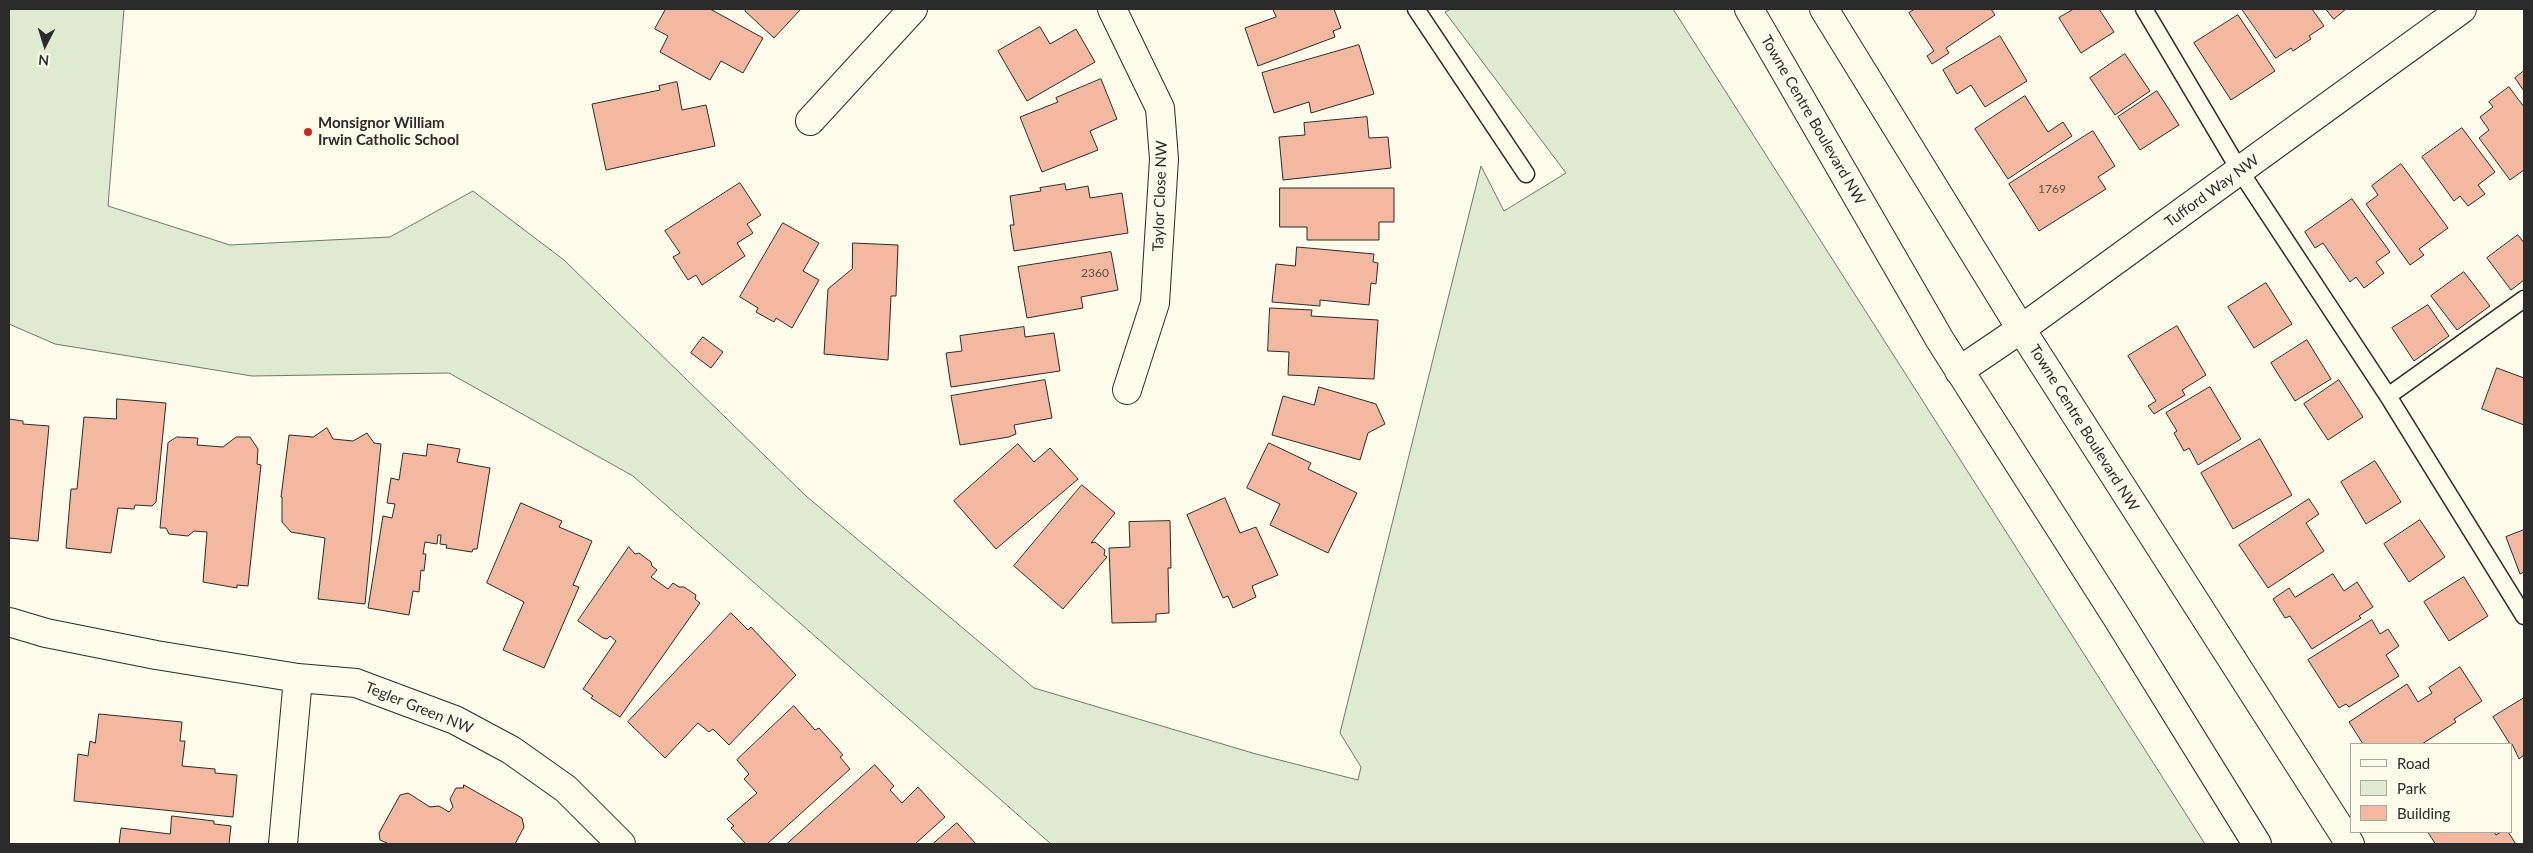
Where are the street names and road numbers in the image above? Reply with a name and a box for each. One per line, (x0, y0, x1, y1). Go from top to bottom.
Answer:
street label: Towne Centre Boulevard NW (1757, 32, 1869, 208)
street label: Taylor Close NW (1149, 140, 1171, 252)
street label: Tufford Way NW (2161, 151, 2263, 231)
street label: Towne Centre Boulevard NW (2025, 341, 2143, 515)
street label: Tegler Green NW (363, 678, 475, 738)

